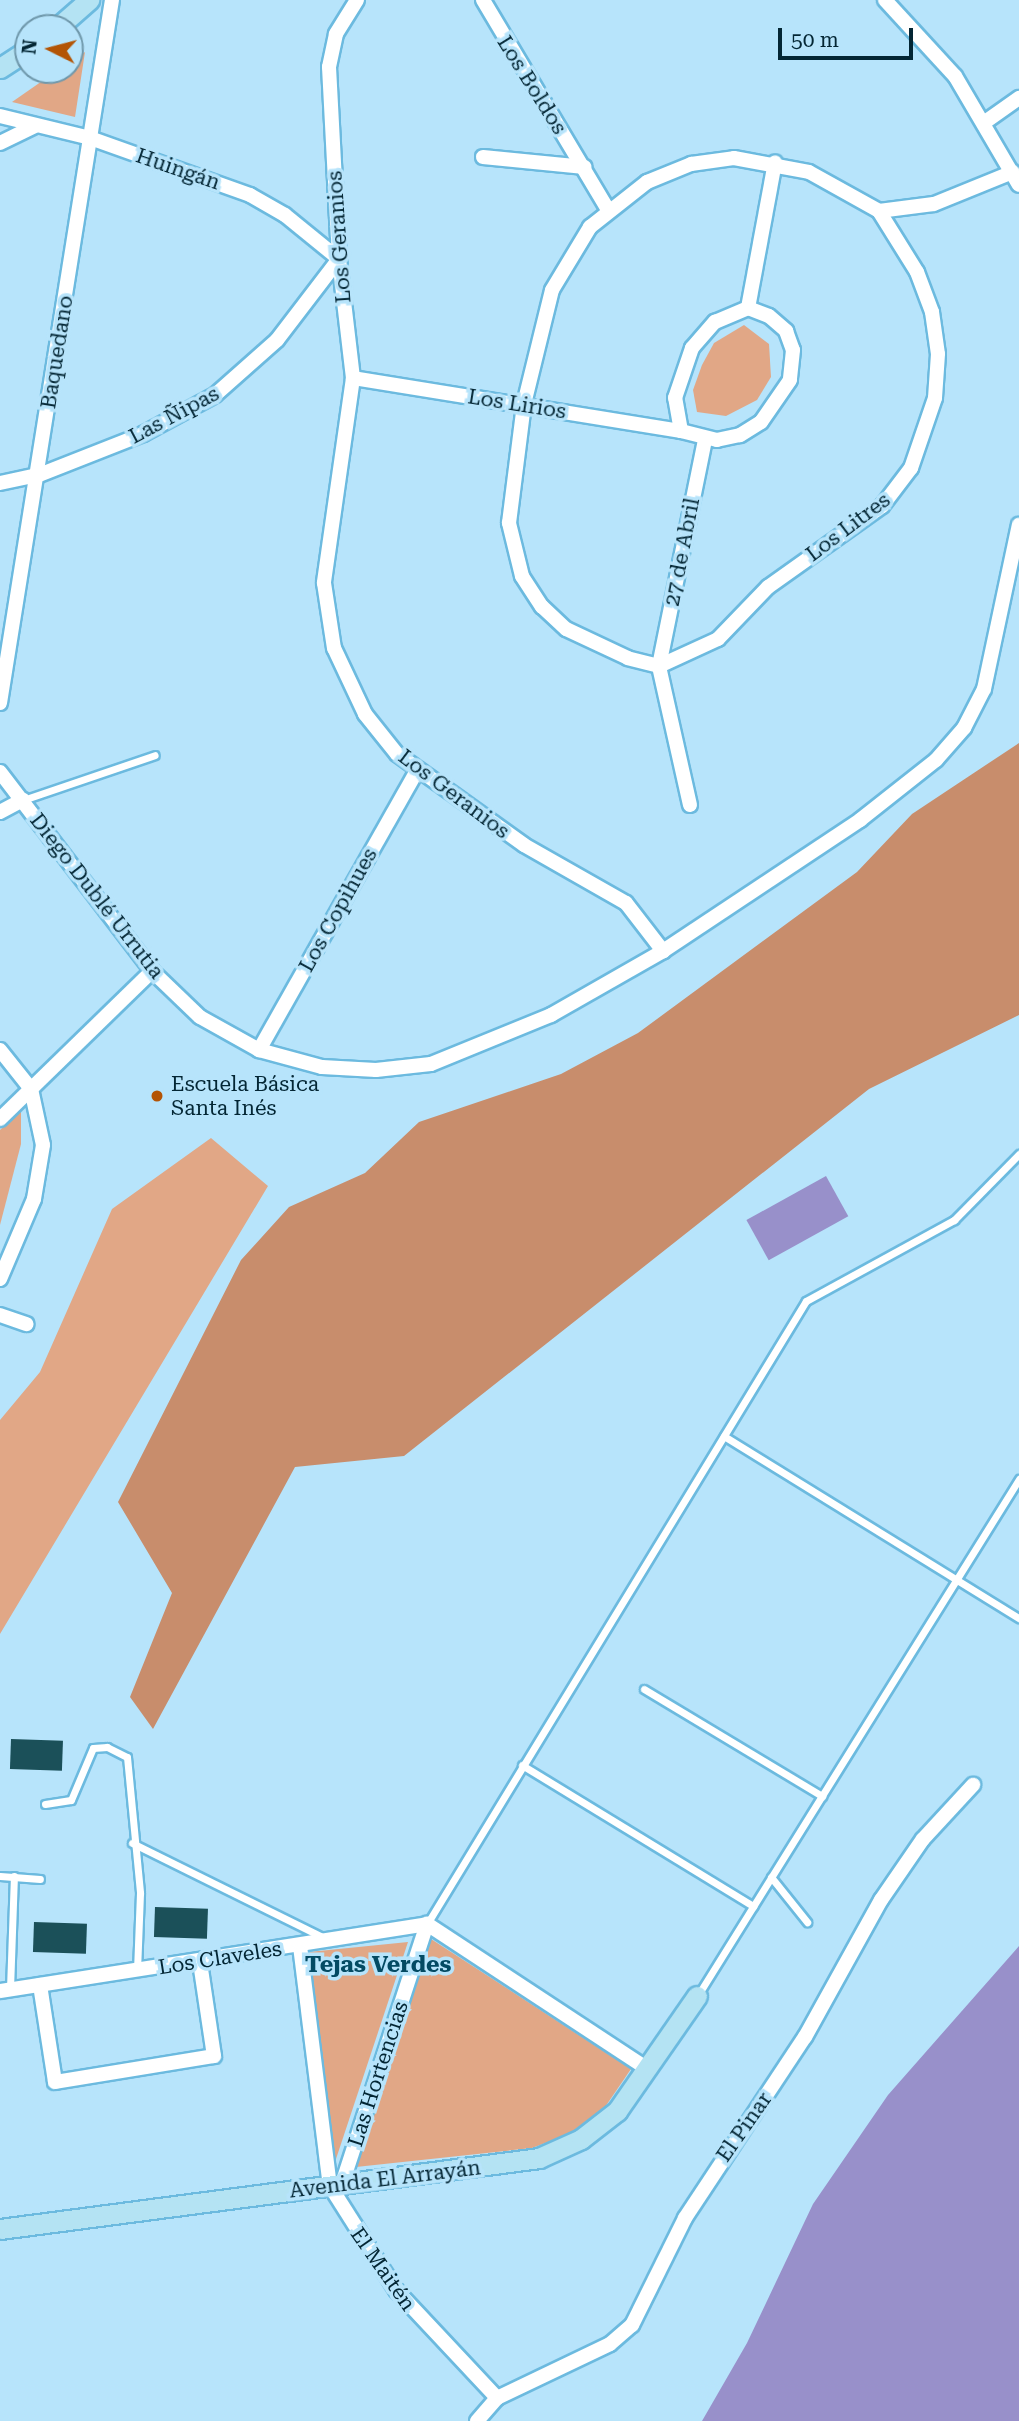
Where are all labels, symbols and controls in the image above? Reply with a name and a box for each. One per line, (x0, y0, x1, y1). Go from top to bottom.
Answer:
north arrow (14, 14, 84, 84)
scale bar (781, 14, 916, 58)
text: 50 m (791, 28, 839, 52)
street label: Los Boldos (492, 31, 572, 139)
text: N (17, 38, 42, 55)
street label: Huingán (133, 143, 223, 195)
street label: Los Geranios (322, 170, 356, 304)
street label: Baquedano (36, 293, 78, 411)
street label: Las Ñipas (125, 381, 223, 449)
street label: Los Lirios (466, 384, 568, 424)
street label: Los Litres (801, 487, 895, 567)
street label: 27 de Abril (659, 496, 705, 608)
street label: Los Geranios (394, 744, 514, 844)
street label: Diego Dublé Urrutia (25, 808, 169, 984)
street label: Los Copihues (294, 844, 382, 976)
place label: Escuela Básica Santa Inés (171, 1071, 319, 1121)
marker: Escuela Básica Santa Inés (149, 1088, 165, 1104)
street label: Los Claveles (156, 1936, 284, 1980)
district label: Tejas Verdes (305, 1951, 451, 1979)
street label: Las Hortencias (343, 1998, 413, 2150)
street label: El Pinar (711, 2087, 777, 2167)
street label: Avenida El Arrayán (288, 2155, 482, 2203)
street label: El Maitén (345, 2223, 421, 2315)

